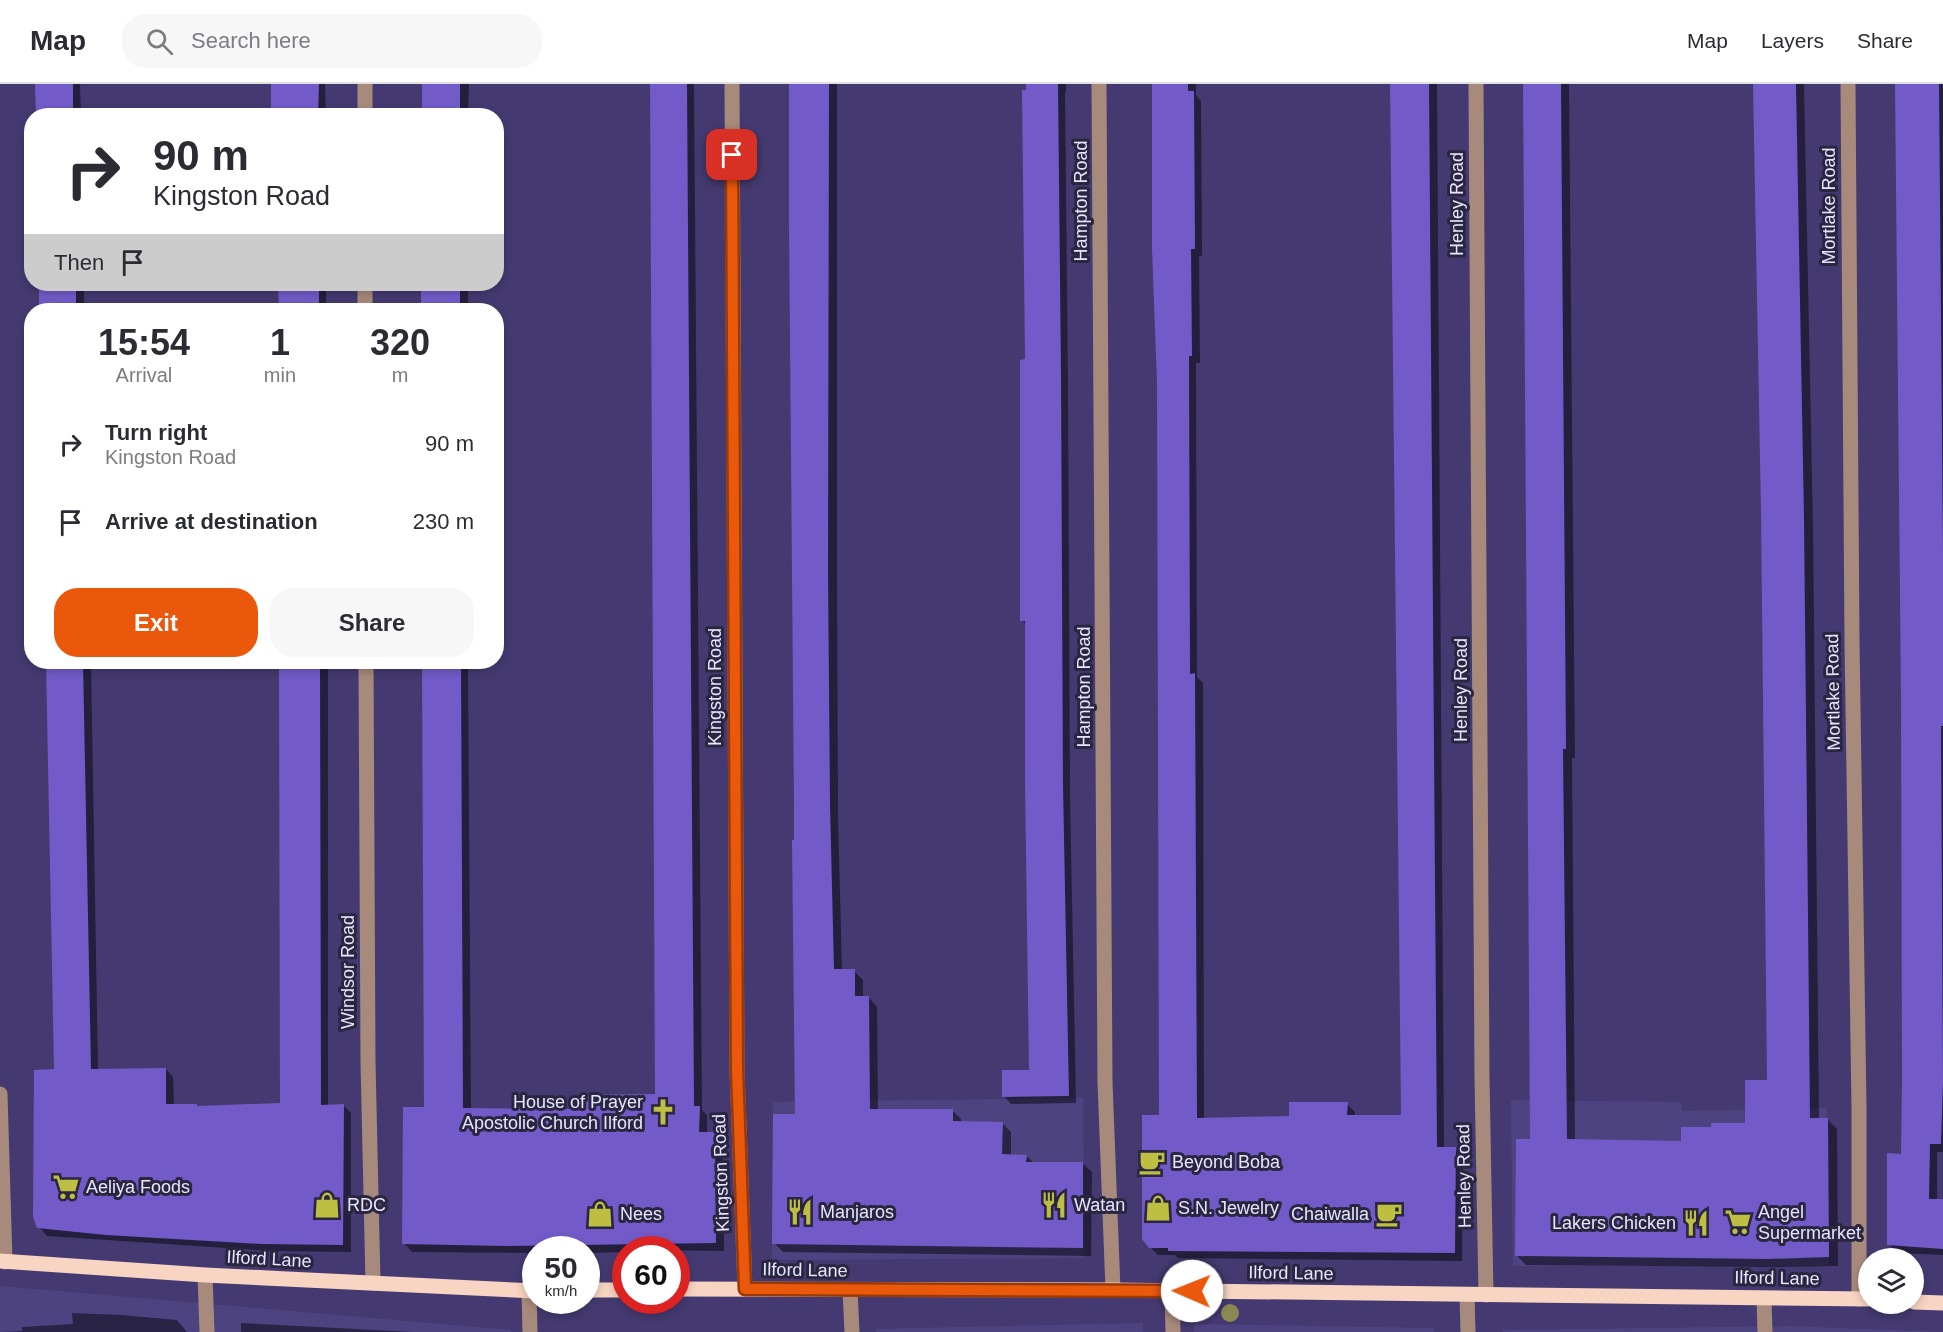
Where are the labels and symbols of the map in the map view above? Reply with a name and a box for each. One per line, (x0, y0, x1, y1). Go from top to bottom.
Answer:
pin (706, 129, 757, 180)
street label: Hampton Road (1071, 140, 1091, 262)
street label: Mortlake Road (1819, 147, 1839, 265)
street label: Henley Road (1447, 152, 1467, 256)
street label: Hampton Road (1074, 626, 1094, 748)
street label: Kingston Road (705, 628, 725, 746)
street label: Mortlake Road (1822, 633, 1844, 751)
street label: Henley Road (1451, 638, 1471, 742)
street label: Windsor Road (338, 915, 358, 1029)
place label: House of Prayer Apostolic Church Ilford (462, 1092, 643, 1133)
church icon: House of Prayer Apostolic Church Ilford (648, 1097, 678, 1127)
street label: Kingston Road (709, 1114, 733, 1232)
street label: Henley Road (1453, 1124, 1475, 1228)
cafe icon: Beyond Boba (1137, 1147, 1167, 1177)
place label: Beyond Boba (1172, 1152, 1281, 1172)
supermarket icon: Aeliya Foods (51, 1172, 81, 1202)
place label: Aeliya Foods (86, 1177, 190, 1197)
shop icon: RDC (312, 1190, 342, 1220)
restaurant icon: Watan (1039, 1190, 1069, 1220)
shop icon: S.N. Jewelry (1143, 1193, 1173, 1223)
place label: RDC (347, 1195, 386, 1215)
place label: Watan (1074, 1195, 1125, 1215)
restaurant icon: Manjaros (785, 1197, 815, 1227)
place label: S.N. Jewelry (1178, 1198, 1279, 1218)
shop icon: Nees (585, 1199, 615, 1229)
cafe icon: Chaiwalla (1374, 1199, 1404, 1229)
place label: Manjaros (820, 1202, 894, 1222)
place label: Angel Supermarket (1758, 1202, 1861, 1243)
place label: Nees (620, 1204, 662, 1224)
place label: Chaiwalla (1291, 1204, 1370, 1224)
supermarket icon: Angel Supermarket (1723, 1207, 1753, 1237)
restaurant icon: Lakers Chicken (1681, 1208, 1711, 1238)
place label: Lakers Chicken (1552, 1213, 1676, 1233)
speed limit sign: 60 (612, 1236, 690, 1314)
street label: Ilford Lane (226, 1247, 312, 1271)
street label: Ilford Lane (762, 1259, 848, 1281)
position arrow (1160, 1259, 1224, 1323)
street label: Ilford Lane (1248, 1262, 1334, 1284)
street label: Ilford Lane (1734, 1267, 1820, 1289)

